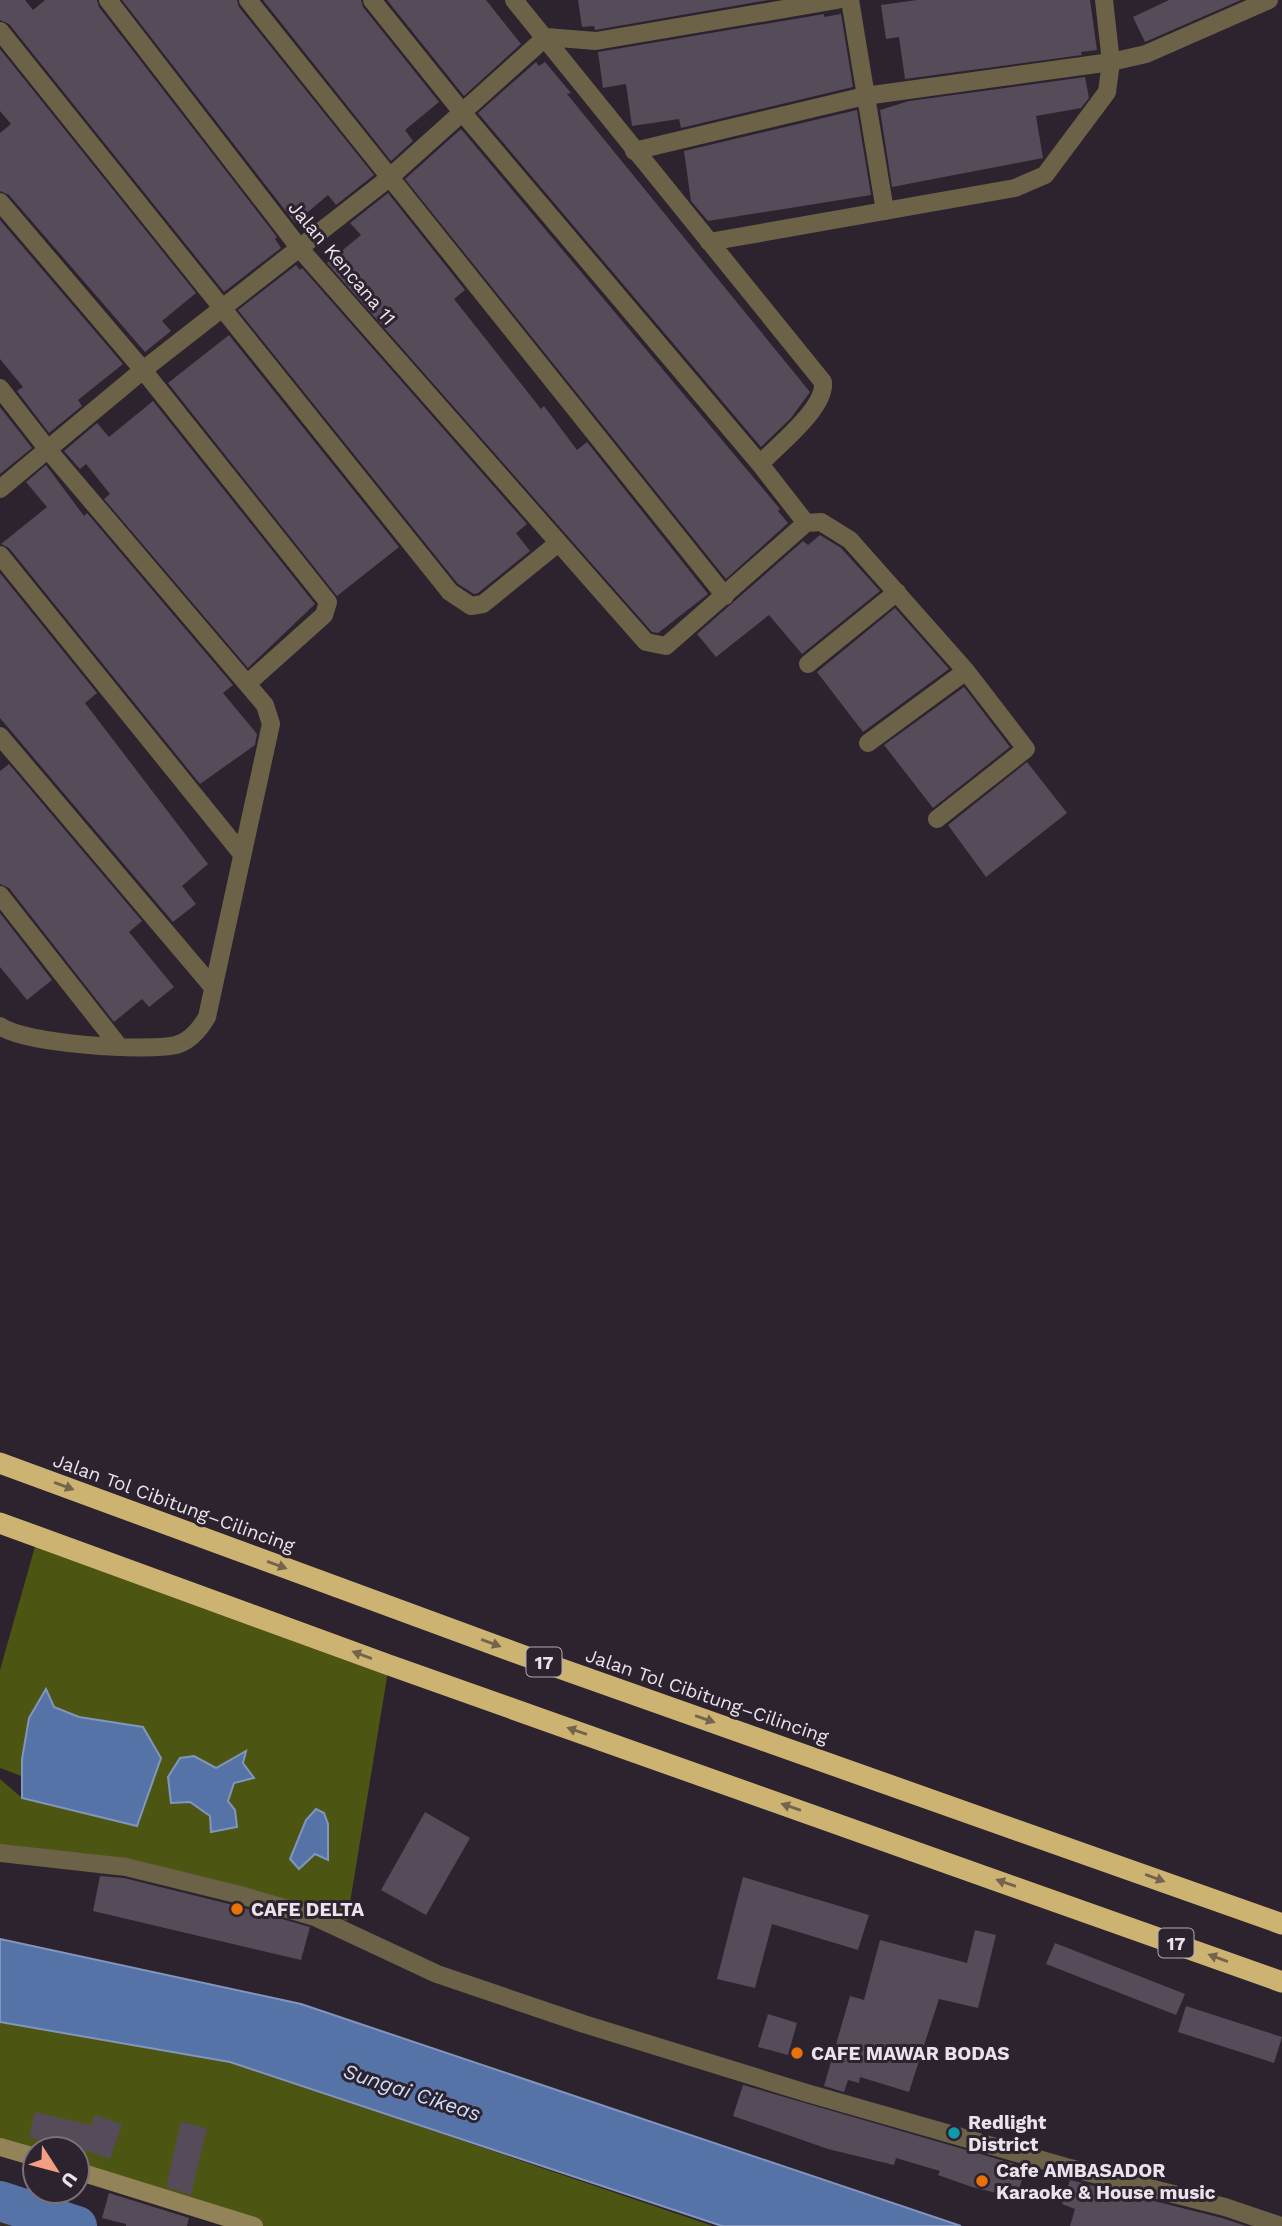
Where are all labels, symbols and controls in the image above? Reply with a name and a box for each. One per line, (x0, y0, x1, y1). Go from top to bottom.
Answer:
street label: Jalan Kencana 11 (283, 196, 401, 330)
street label: Jalan Tol Cibitung–Cilincing (50, 1449, 299, 1558)
one-way arrow (54, 1481, 75, 1492)
one-way arrow (267, 1560, 288, 1571)
one-way arrow (481, 1638, 502, 1649)
street label: Jalan Tol Cibitung–Cilincing (583, 1644, 832, 1749)
road number: 17 (526, 1647, 562, 1676)
one-way arrow (352, 1649, 373, 1660)
one-way arrow (695, 1714, 716, 1725)
one-way arrow (566, 1725, 587, 1736)
one-way arrow (781, 1801, 802, 1812)
one-way arrow (1144, 1873, 1165, 1884)
one-way arrow (995, 1877, 1016, 1888)
place label: CAFE DELTA (251, 1898, 364, 1921)
marker: CAFE DELTA (229, 1901, 245, 1917)
road number: 17 (1158, 1928, 1194, 1957)
one-way arrow (1207, 1953, 1228, 1964)
place label: CAFE MAWAR BODAS (811, 2042, 1009, 2065)
marker: CAFE MAWAR BODAS (789, 2045, 805, 2061)
water label: Sungai Cikeas (340, 2058, 484, 2126)
place label: Redlight District (968, 2111, 1047, 2156)
marker: Redlight District (946, 2125, 962, 2141)
north arrow (21, 2135, 91, 2205)
place label: Cafe AMBASADOR Karaoke & House music (996, 2159, 1216, 2204)
text: U (56, 2167, 83, 2192)
marker: Cafe AMBASADOR Karaoke & House music (974, 2173, 990, 2189)

